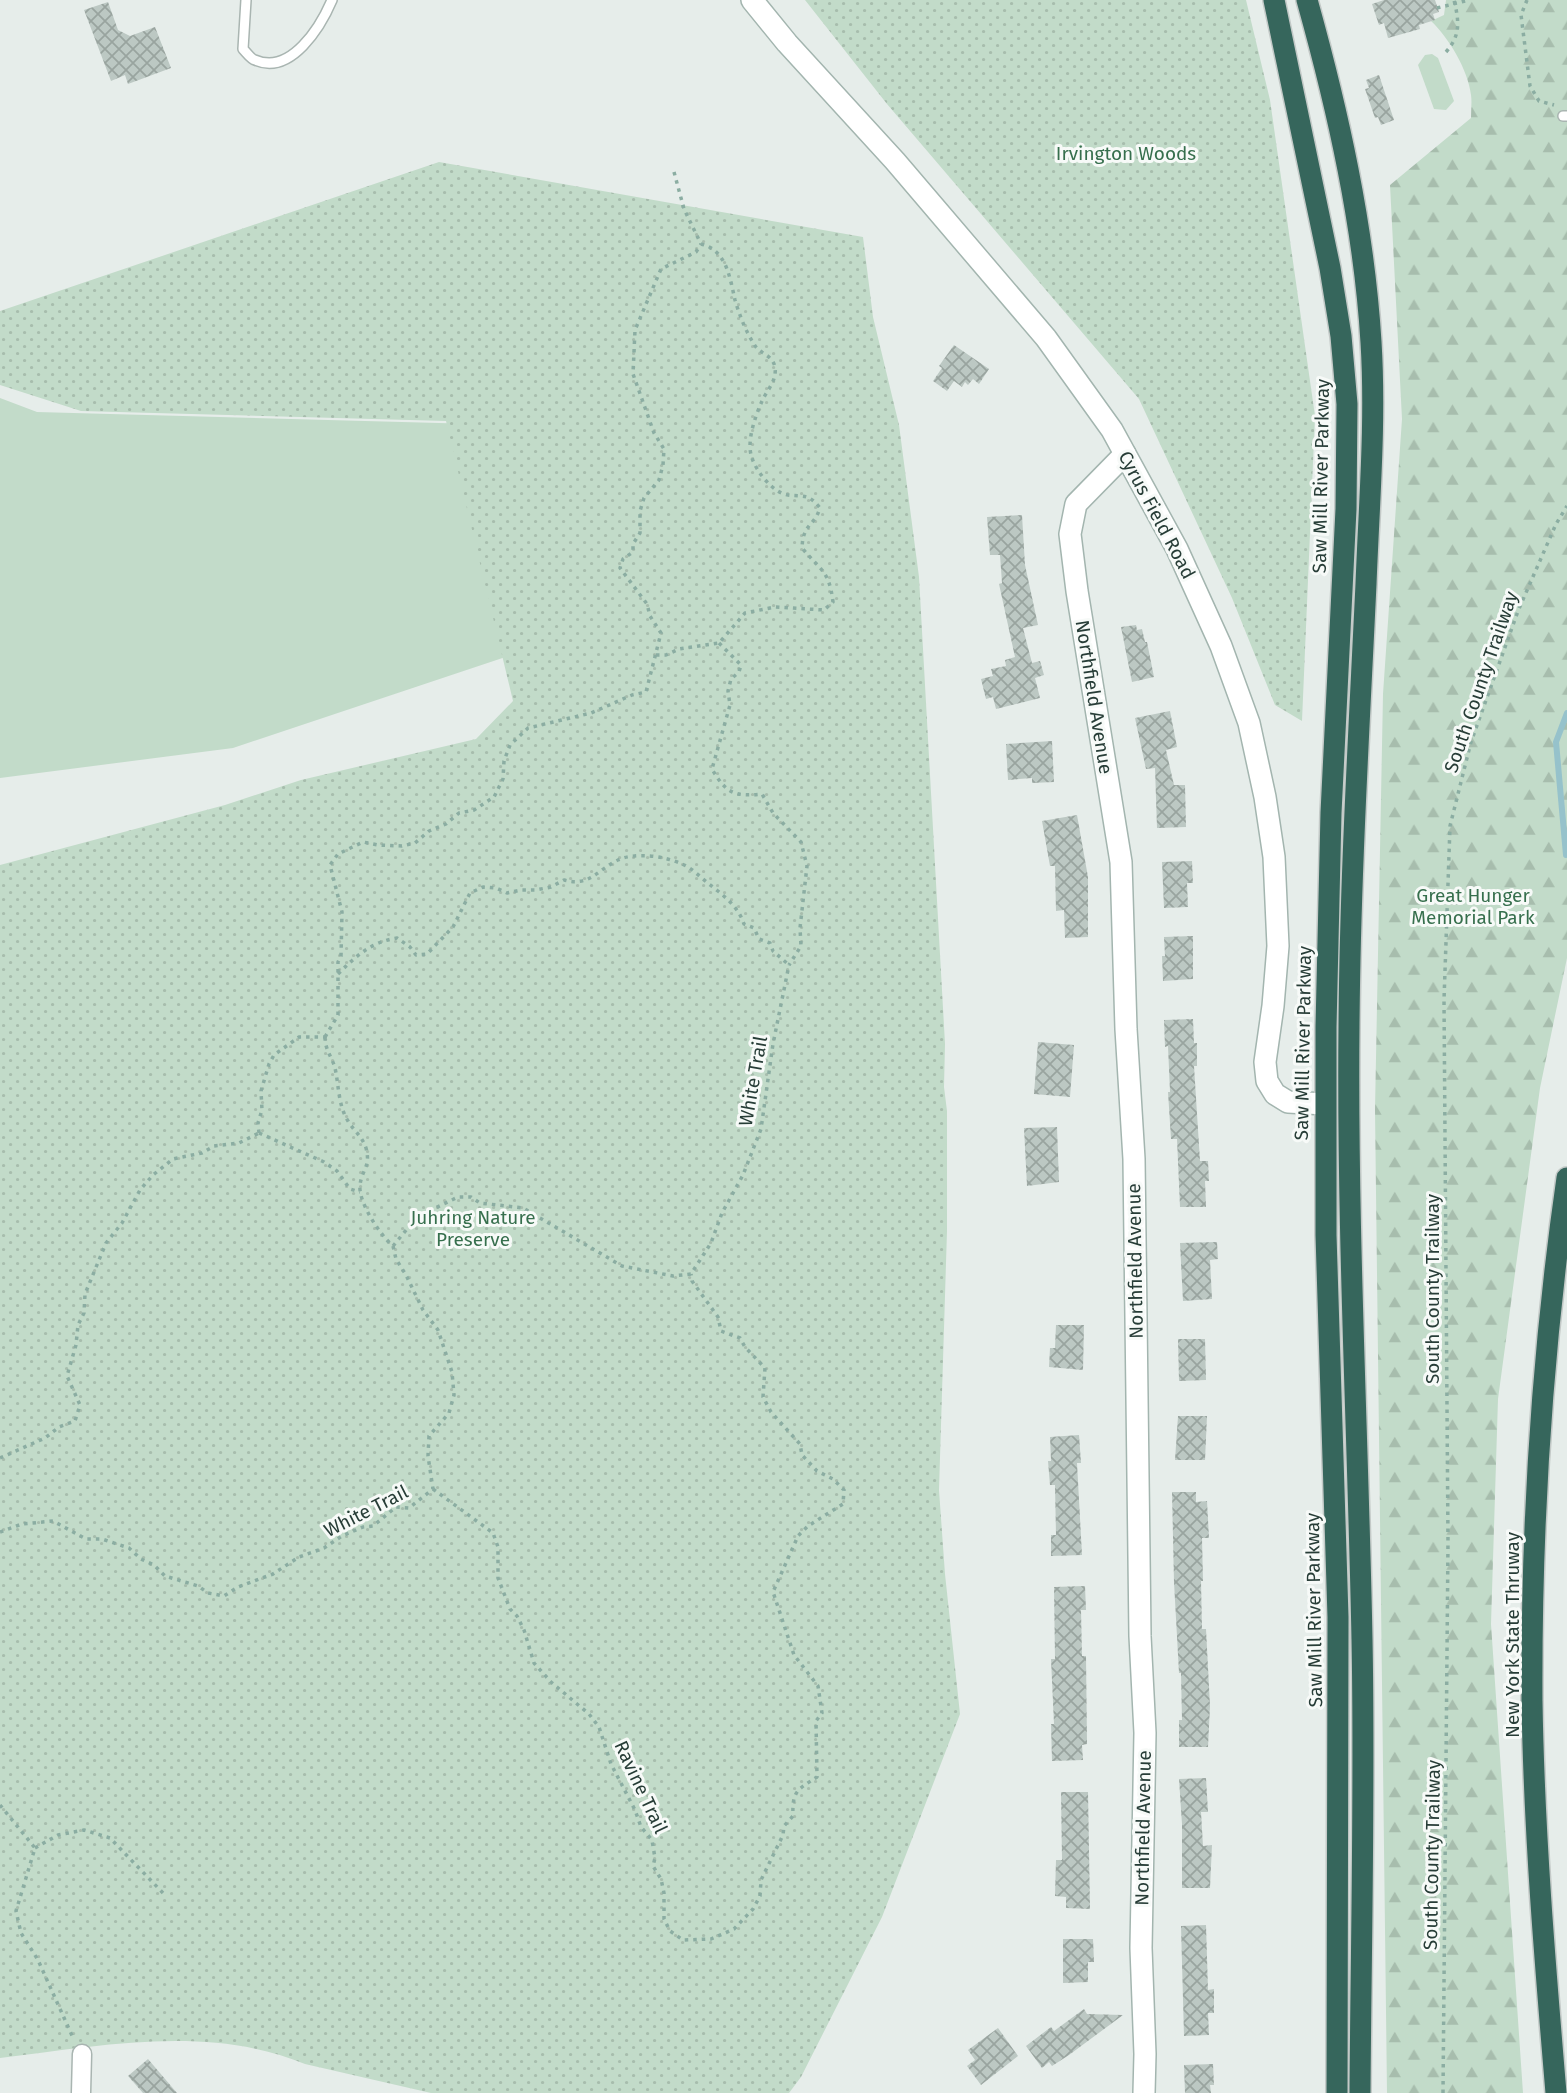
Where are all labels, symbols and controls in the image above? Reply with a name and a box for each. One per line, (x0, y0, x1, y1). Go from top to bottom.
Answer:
park label: Irvington Woods (1056, 142, 1196, 165)
street label: Saw Mill River Parkway (1308, 378, 1334, 573)
street label: Cyrus Field Road (1114, 447, 1200, 583)
street label: South County Trailway (1439, 588, 1523, 776)
street label: Northfield Avenue (1070, 618, 1118, 776)
park label: Great Hunger Memorial Park (1411, 884, 1535, 929)
street label: Saw Mill River Parkway (1290, 945, 1316, 1140)
street label: White Trail (734, 1034, 772, 1128)
street label: Northfield Avenue (1122, 1183, 1148, 1339)
street label: South County Trailway (1421, 1193, 1444, 1384)
park label: Juhring Nature Preserve (410, 1206, 536, 1251)
street label: White Trail (320, 1480, 412, 1542)
street label: Saw Mill River Parkway (1301, 1512, 1327, 1707)
street label: New York State Thruway (1501, 1531, 1524, 1738)
street label: Ravine Trail (609, 1737, 673, 1837)
street label: Northfield Avenue (1130, 1750, 1156, 1906)
street label: South County Trailway (1419, 1759, 1445, 1950)

